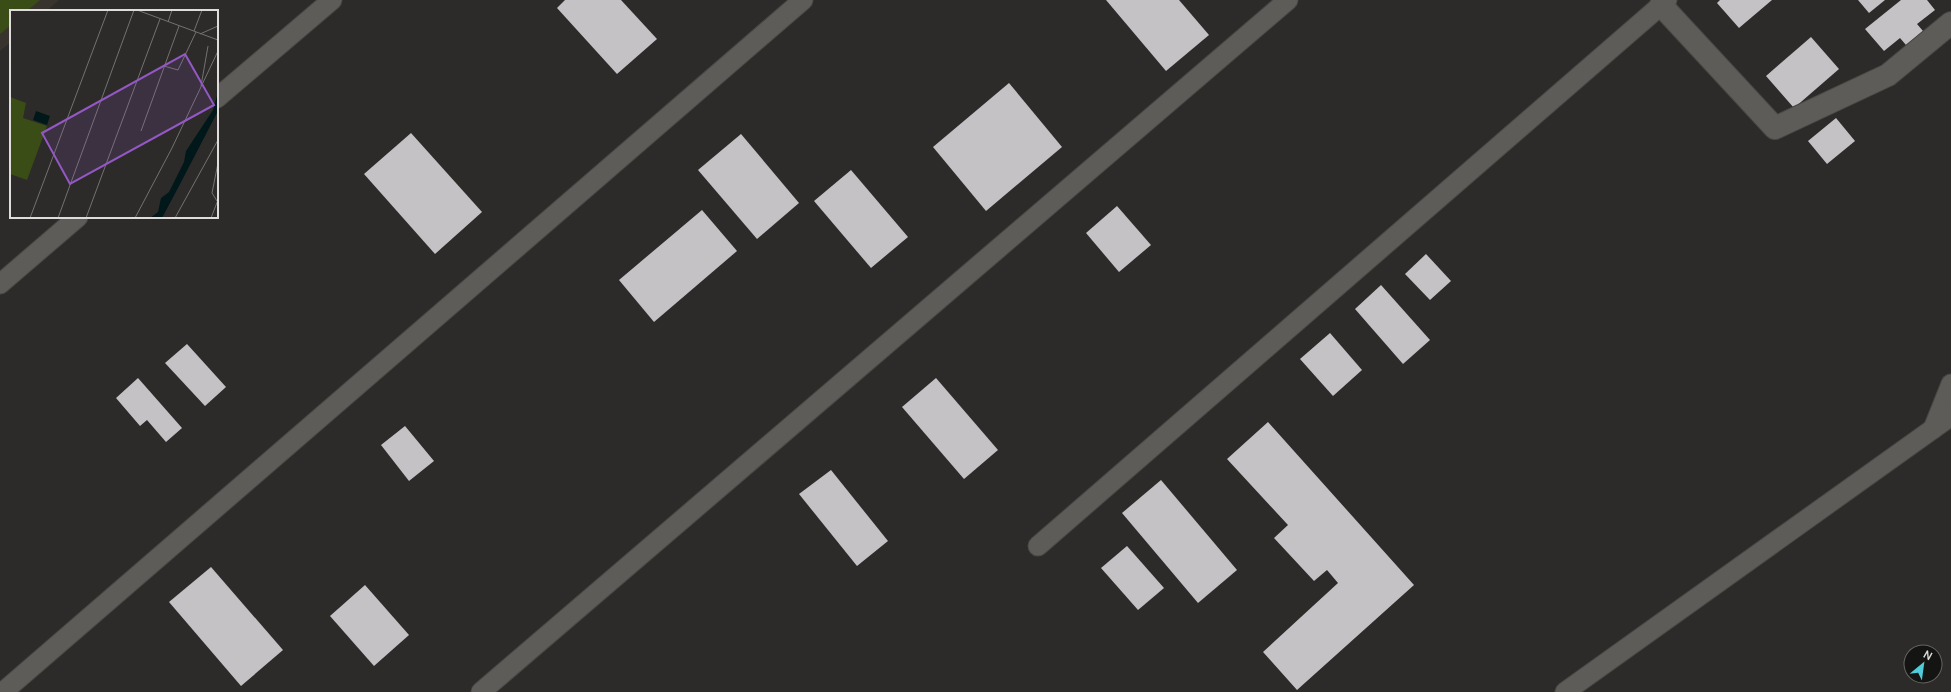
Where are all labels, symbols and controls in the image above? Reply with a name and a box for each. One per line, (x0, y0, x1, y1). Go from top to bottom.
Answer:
inset map (10, 10, 218, 218)
north arrow (1903, 644, 1943, 684)
text: N (1921, 646, 1935, 663)

